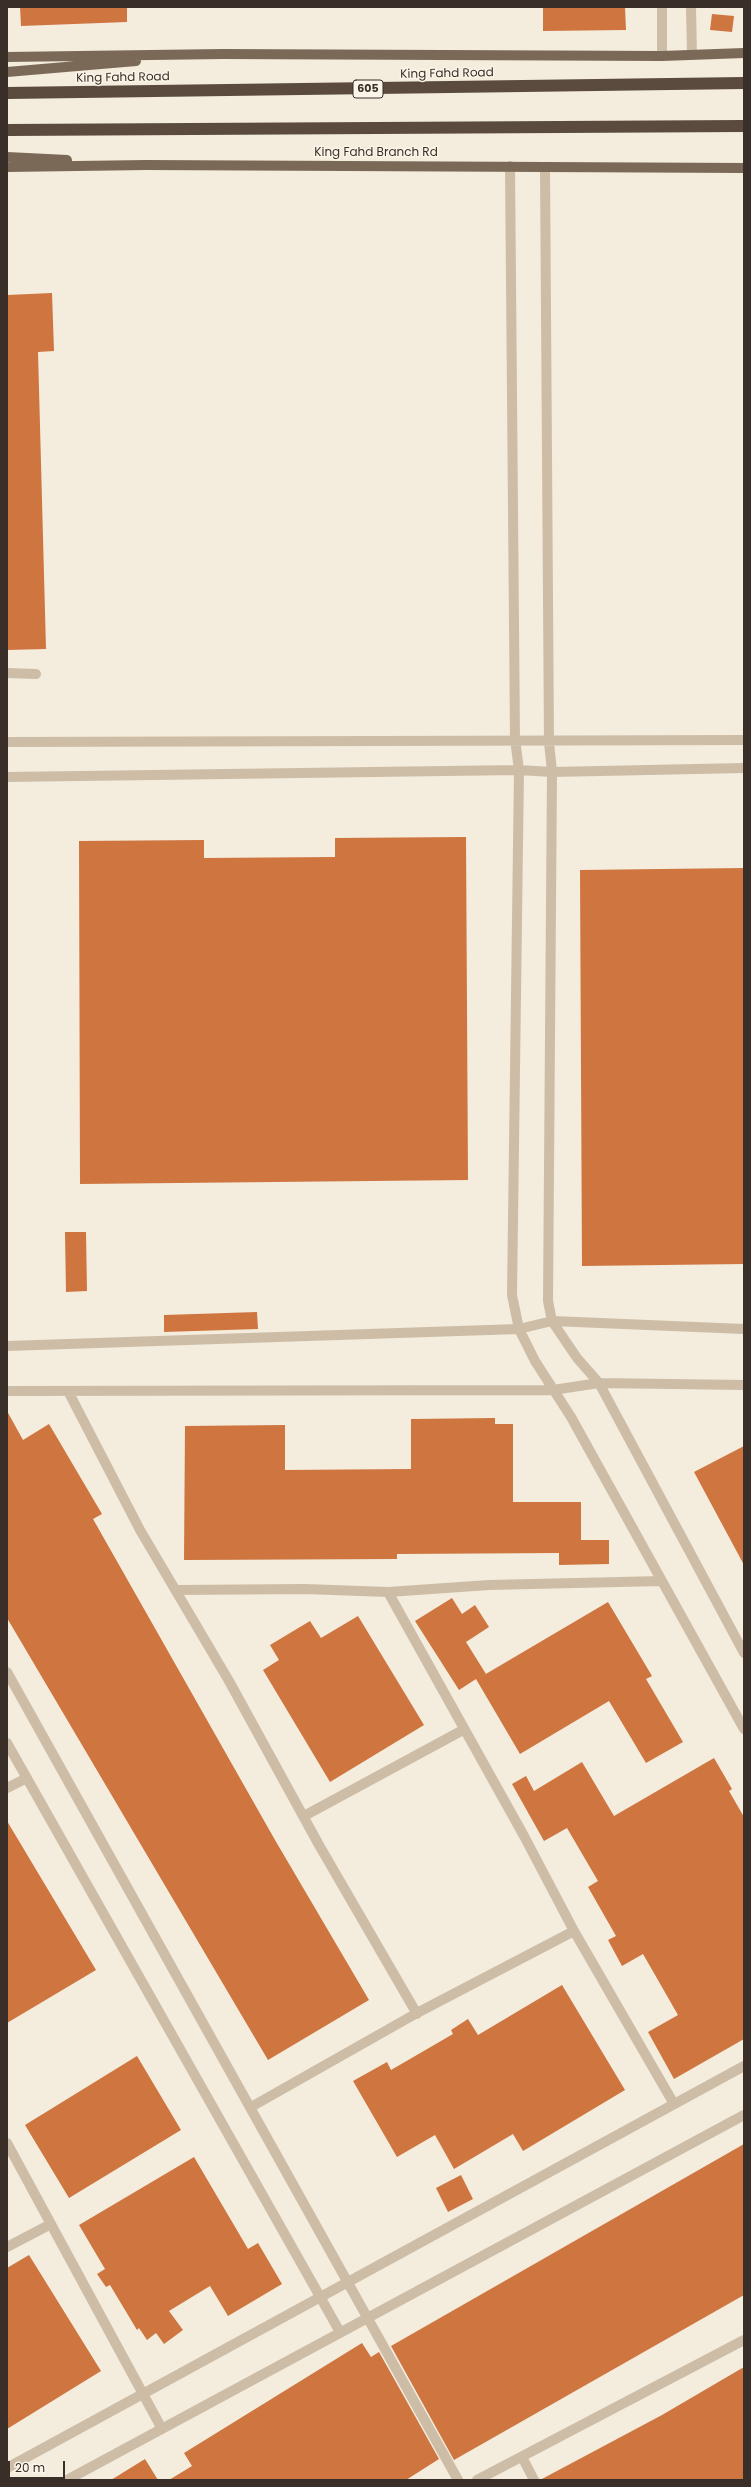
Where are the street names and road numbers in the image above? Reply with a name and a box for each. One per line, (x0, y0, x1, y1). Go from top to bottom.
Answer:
street label: King Fahd Road (400, 66, 494, 82)
street label: King Fahd Road (76, 70, 170, 86)
road number: 605 (353, 80, 383, 98)
street label: King Fahd Branch Rd (314, 146, 438, 160)

